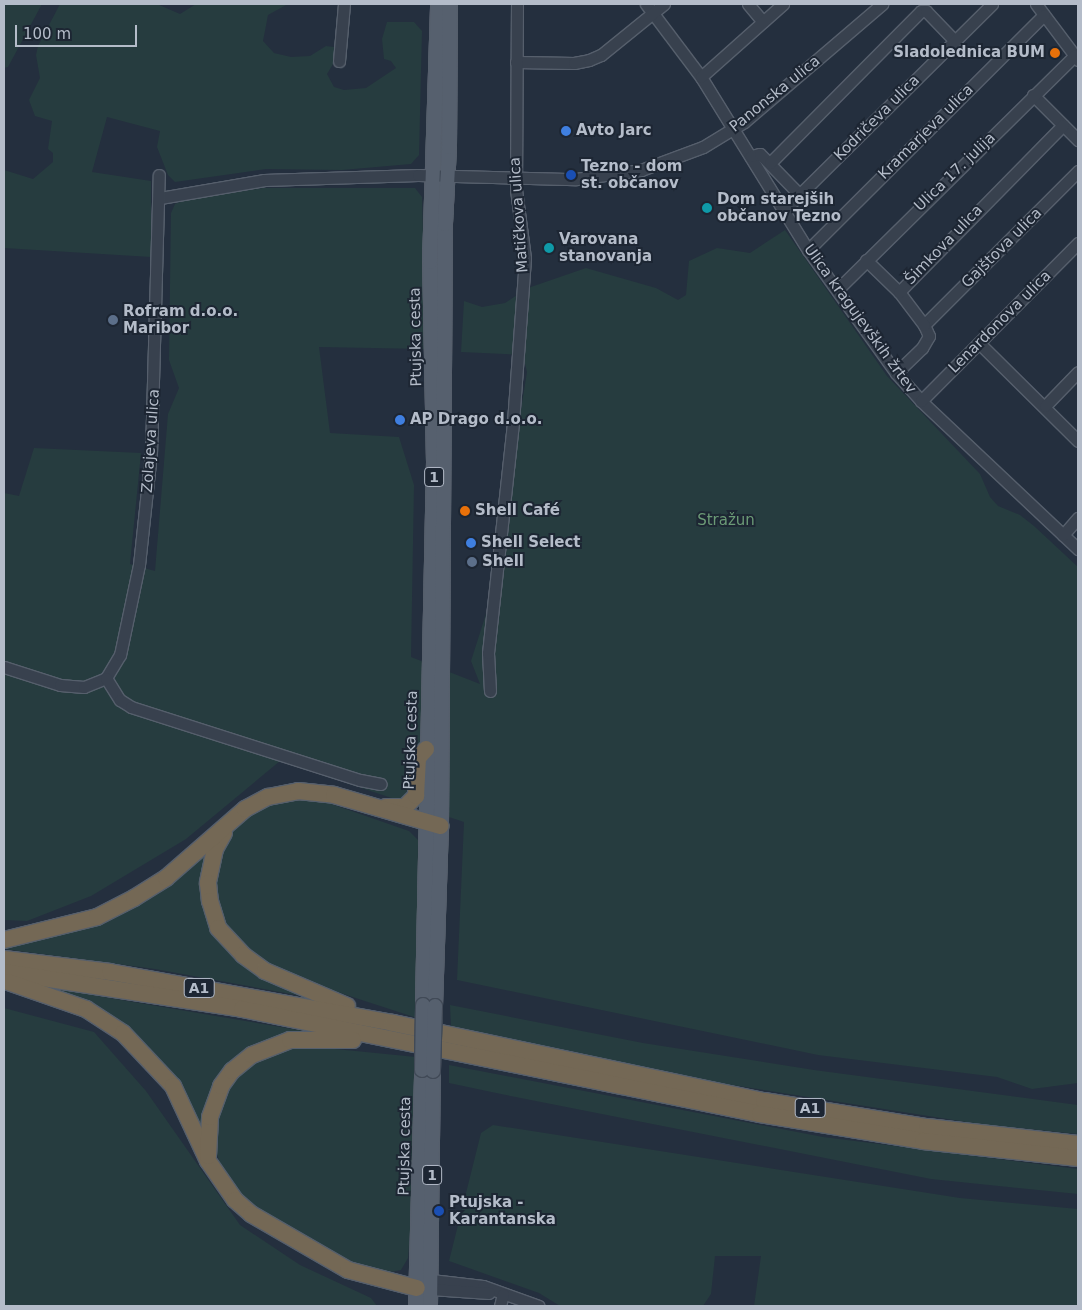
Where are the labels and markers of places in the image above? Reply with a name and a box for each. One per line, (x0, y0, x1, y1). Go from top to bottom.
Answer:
place label: Sladolednica BUM (893, 44, 1045, 62)
marker: Sladolednica BUM (1049, 47, 1061, 59)
place label: Avto Jarc (576, 122, 652, 140)
marker: Avto Jarc (560, 125, 572, 137)
place label: Tezno - dom st. občanov (581, 157, 682, 192)
marker: Tezno - dom st. občanov (565, 169, 577, 181)
place label: Dom starejših občanov Tezno (717, 190, 841, 225)
marker: Dom starejših občanov Tezno (701, 202, 713, 214)
place label: Varovana stanovanja (559, 230, 652, 265)
marker: Varovana stanovanja (543, 242, 555, 254)
place label: Rofram d.o.o. Maribor (123, 302, 238, 337)
marker: Rofram d.o.o. Maribor (107, 314, 119, 326)
place label: AP Drago d.o.o. (410, 411, 543, 429)
marker: AP Drago d.o.o. (394, 414, 406, 426)
place label: Shell Café (475, 502, 560, 520)
marker: Shell Café (459, 505, 471, 517)
place label: Shell Select (481, 534, 581, 552)
marker: Shell Select (465, 537, 477, 549)
place label: Shell (482, 553, 524, 571)
marker: Shell (466, 556, 478, 568)
place label: Ptujska - Karantanska (449, 1193, 556, 1228)
marker: Ptujska - Karantanska (433, 1205, 445, 1217)

